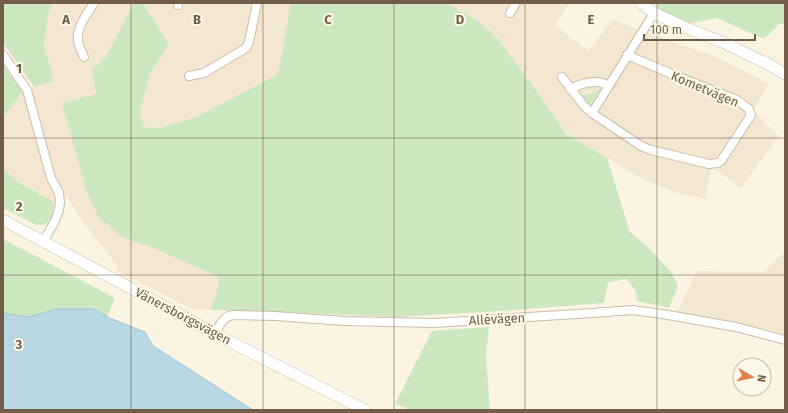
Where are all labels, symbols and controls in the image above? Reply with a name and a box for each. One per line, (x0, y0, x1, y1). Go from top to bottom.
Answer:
text: A (61, 12, 70, 27)
text: B (193, 12, 201, 27)
text: C (324, 12, 332, 27)
text: D (456, 12, 465, 27)
text: E (588, 12, 595, 27)
scale bar (644, 16, 755, 42)
text: 100 m (650, 23, 682, 37)
text: 1 (16, 61, 22, 76)
street label: Kometvägen (669, 68, 741, 110)
text: 2 (16, 199, 23, 214)
street label: Vänersborgsvägen (132, 284, 234, 348)
street label: Allévägen (468, 310, 526, 328)
text: 3 (15, 337, 23, 352)
north arrow (732, 357, 772, 397)
text: N (754, 374, 768, 383)

